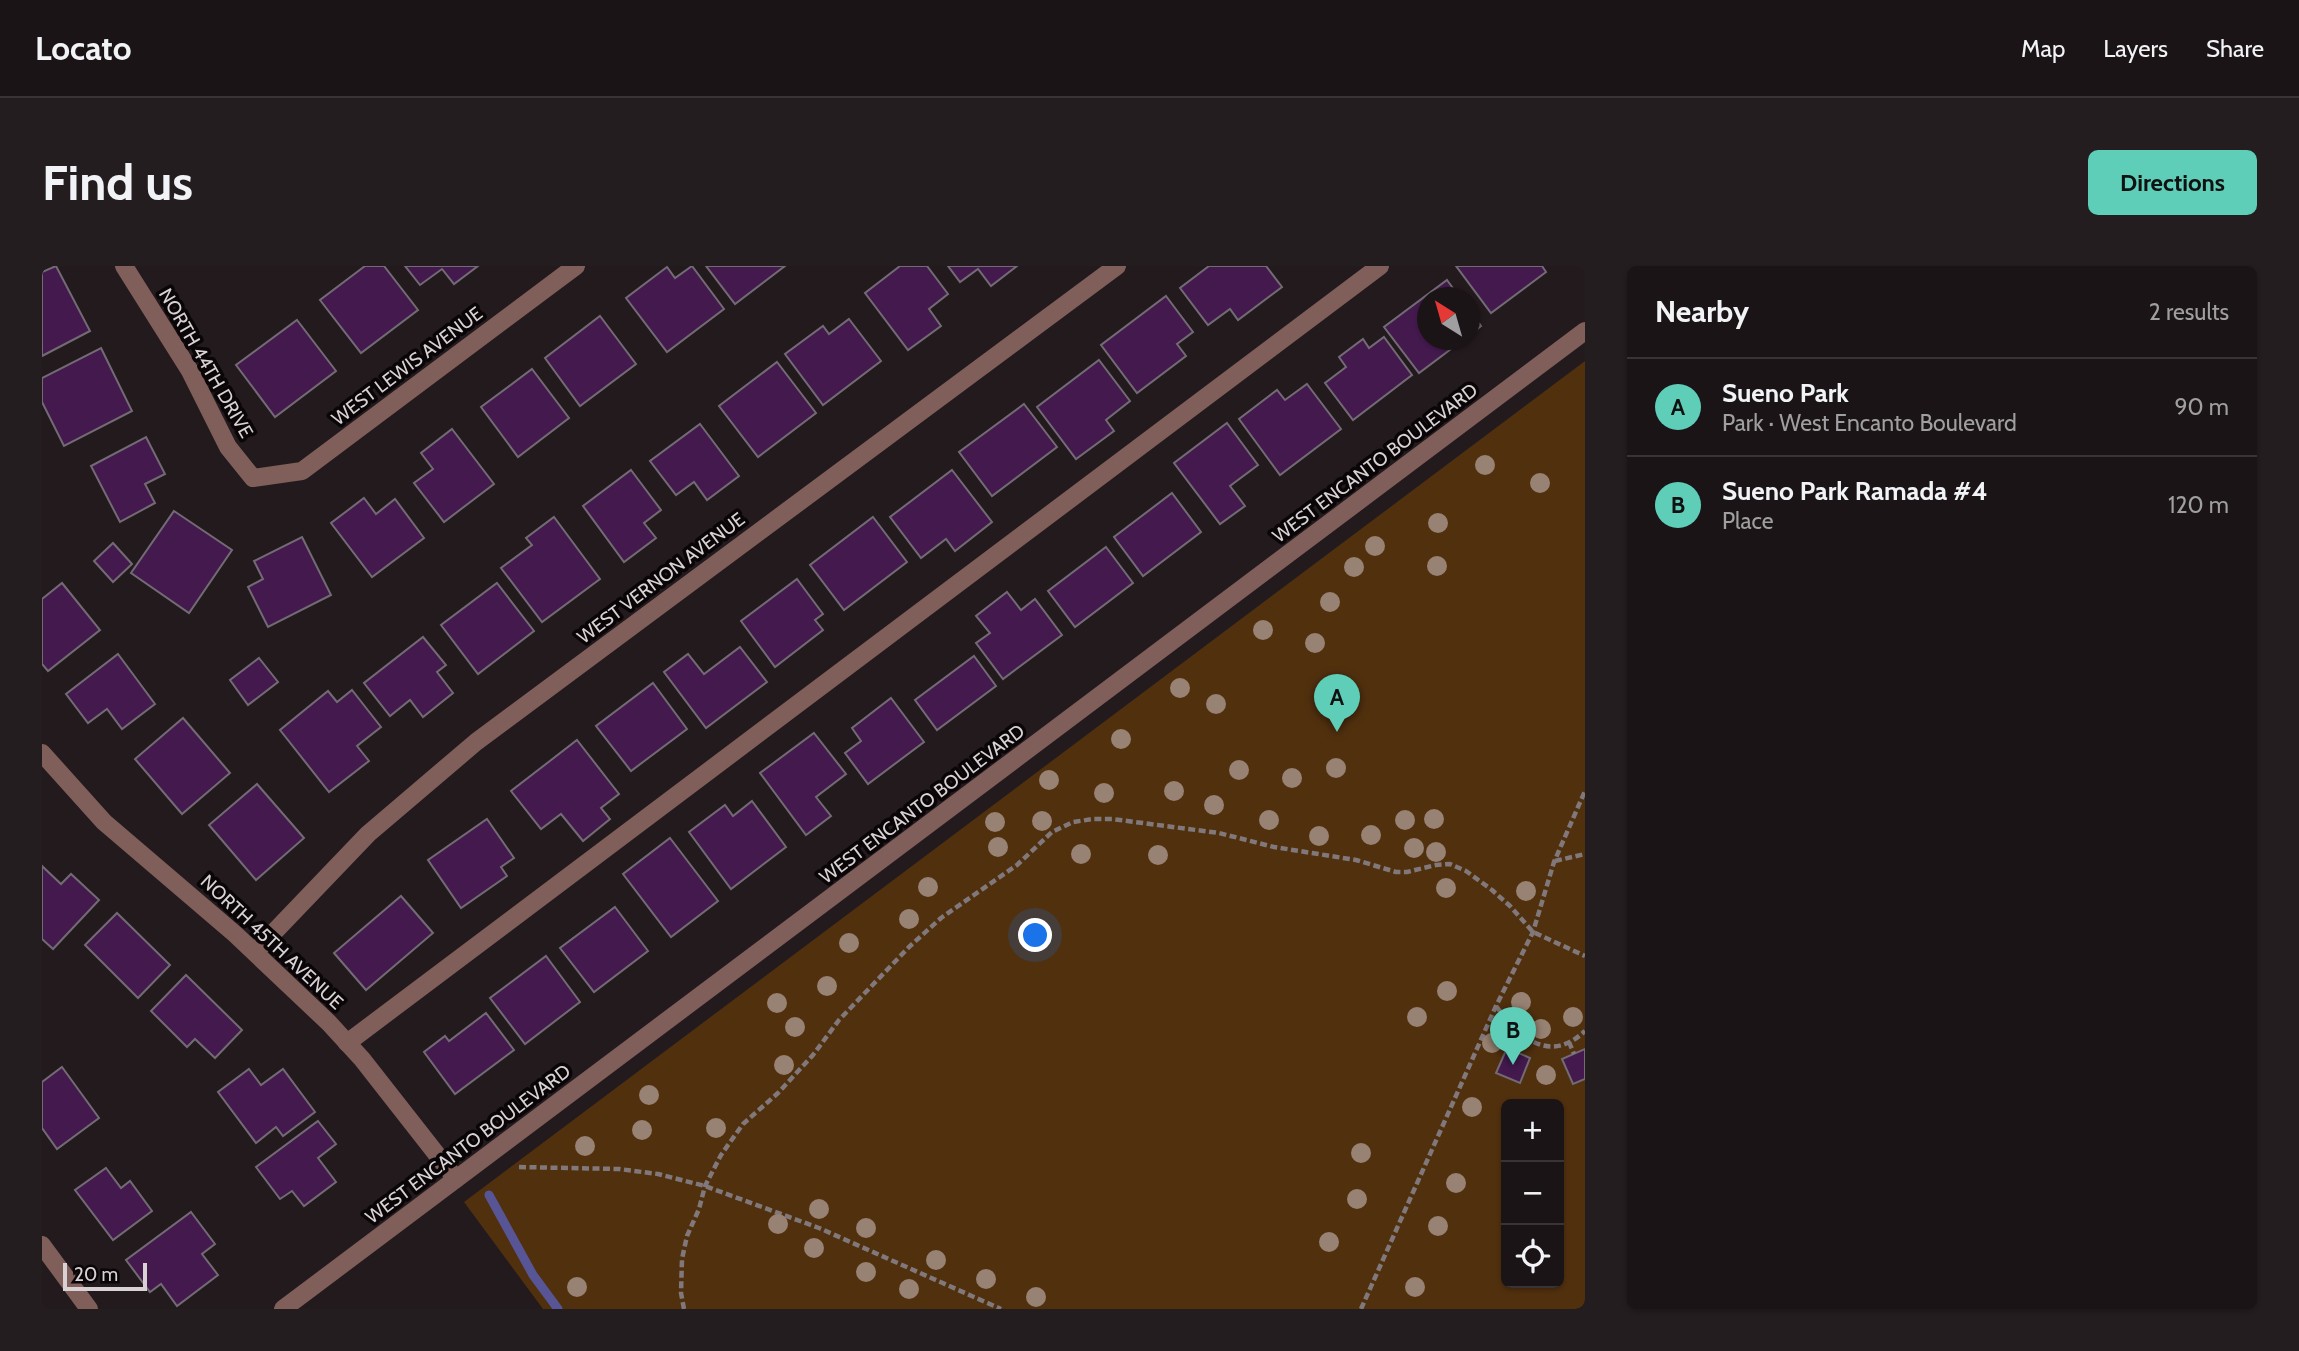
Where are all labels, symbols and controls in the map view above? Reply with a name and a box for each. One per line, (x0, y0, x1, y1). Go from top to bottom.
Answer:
text: Locato (35, 28, 131, 68)
text: Map (2021, 34, 2065, 63)
text: Layers (2103, 34, 2168, 63)
text: Share (2206, 34, 2264, 63)
button: Directions (2088, 150, 2257, 215)
text: Find us (42, 153, 193, 212)
street label: NORTH 44TH DRIVE (154, 284, 258, 442)
north arrow (1417, 287, 1480, 350)
text: Nearby (1655, 293, 1749, 330)
text: 2 results (2149, 298, 2229, 326)
street label: WEST LEWIS AVENUE (327, 302, 487, 430)
text: Sueno Park (1722, 377, 1849, 409)
street label: WEST ENCANTO BOULEVARD (1268, 378, 1482, 548)
text: A (1671, 393, 1685, 421)
text: 90 m (2175, 393, 2229, 421)
text: Park · West Encanto Boulevard (1722, 409, 2017, 437)
text: Sueno Park Ramada #4 (1722, 475, 1988, 507)
text: B (1671, 491, 1685, 519)
text: 120 m (2168, 491, 2229, 519)
street label: WEST VERNON AVENUE (573, 507, 749, 649)
text: Place (1722, 507, 1774, 535)
pin: A (1314, 674, 1360, 732)
street label: WEST ENCANTO BOULEVARD (815, 719, 1029, 889)
street label: NORTH 45TH AVENUE (196, 870, 348, 1014)
your location (1018, 918, 1052, 952)
pin: B (1490, 1007, 1536, 1065)
street label: WEST ENCANTO BOULEVARD (361, 1059, 575, 1229)
map controls (1501, 1099, 1564, 1288)
button: + (1501, 1099, 1564, 1162)
button: − (1501, 1162, 1564, 1225)
button: locate (1501, 1225, 1564, 1288)
scale bar (63, 1260, 147, 1292)
text: 20 m (74, 1263, 118, 1286)

